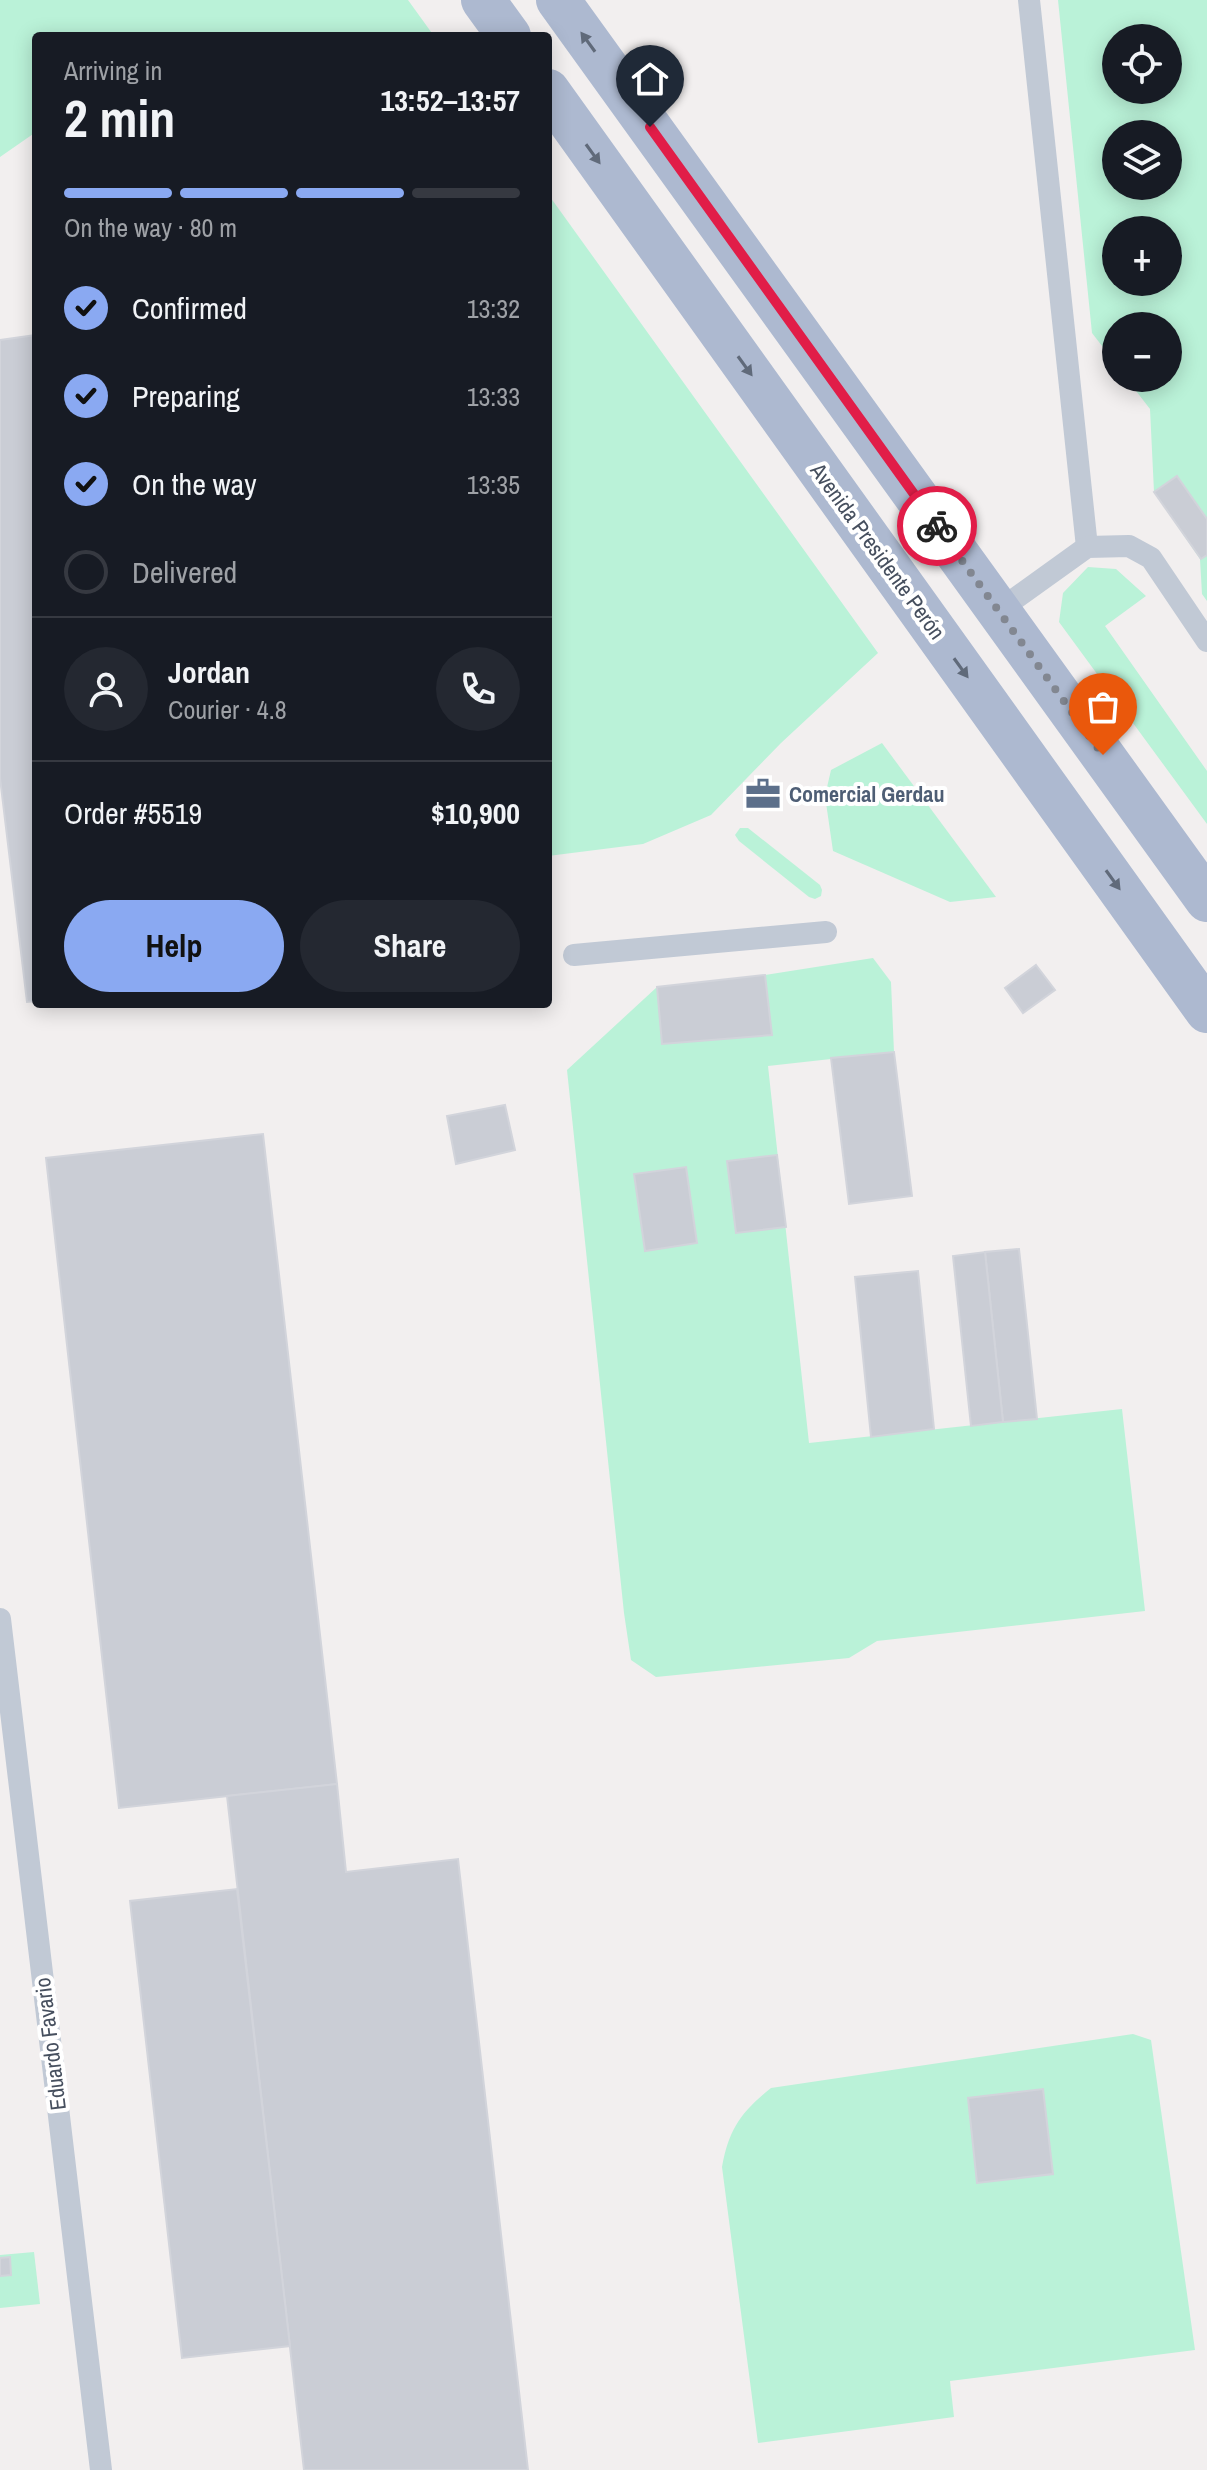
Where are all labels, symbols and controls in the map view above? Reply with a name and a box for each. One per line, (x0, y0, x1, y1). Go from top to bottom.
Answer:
map controls (1102, 24, 1182, 392)
button: locate (1102, 24, 1182, 104)
one-way arrow (581, 31, 596, 52)
pin (616, 45, 684, 127)
text: Arriving in (64, 53, 162, 88)
icon: home (628, 57, 672, 101)
text: 13:52–13:57 (381, 80, 520, 120)
text: 2 min (64, 83, 175, 153)
button: layers (1102, 120, 1182, 200)
one-way arrow (585, 144, 601, 165)
text: On the way · 80 m (64, 210, 237, 245)
button: + (1102, 216, 1182, 296)
icon: check (64, 286, 108, 330)
text: Confirmed (132, 288, 247, 328)
text: 13:32 (467, 291, 520, 326)
button: − (1102, 312, 1182, 392)
one-way arrow (737, 355, 752, 376)
icon: check (64, 374, 108, 418)
text: Preparing (132, 376, 240, 416)
text: 13:33 (467, 379, 520, 414)
street label: Avenida Presidente Perón (803, 456, 952, 645)
icon: check (64, 462, 108, 506)
text: On the way (132, 464, 256, 504)
text: 13:35 (467, 467, 520, 502)
courier (897, 486, 977, 566)
icon: bike (915, 504, 959, 548)
text: Delivered (132, 552, 237, 592)
button: person (64, 647, 148, 731)
button: phone (436, 647, 520, 731)
text: Jordan (168, 652, 250, 692)
one-way arrow (953, 658, 969, 678)
pin (1069, 673, 1137, 755)
icon: bag (1081, 685, 1125, 729)
text: Courier · 4.8 (168, 692, 287, 727)
office icon: Comercial Gerdau (744, 775, 782, 813)
place label: Comercial Gerdau (789, 779, 944, 809)
text: Order #5519 (64, 793, 202, 833)
text: $10,900 (431, 793, 520, 833)
one-way arrow (1104, 869, 1120, 890)
button: Help (64, 900, 284, 992)
button: Share (300, 900, 520, 992)
street label: Eduardo Favario (27, 1976, 73, 2112)

